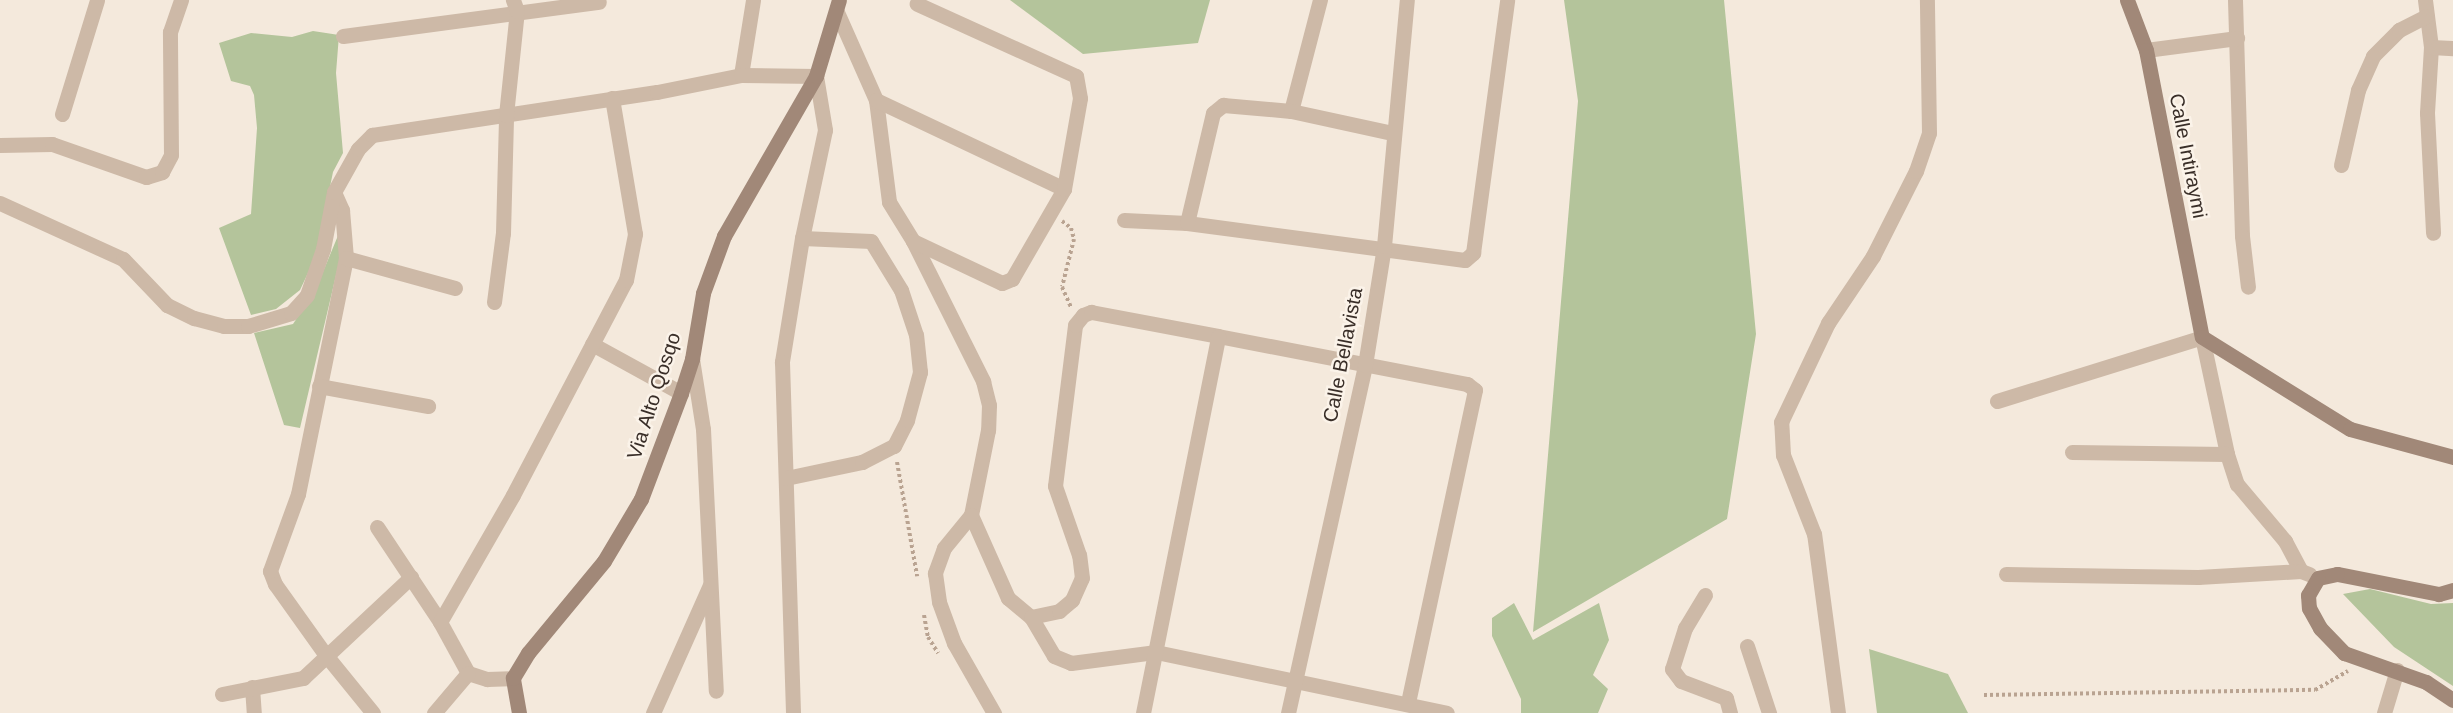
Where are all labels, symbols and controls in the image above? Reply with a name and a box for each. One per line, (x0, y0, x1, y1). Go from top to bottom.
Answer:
street label: Calle Intiraymi (2164, 92, 2212, 220)
street label: Calle Bellavista (1318, 286, 1368, 424)
street label: Via Alto Qosqo (622, 329, 686, 463)

